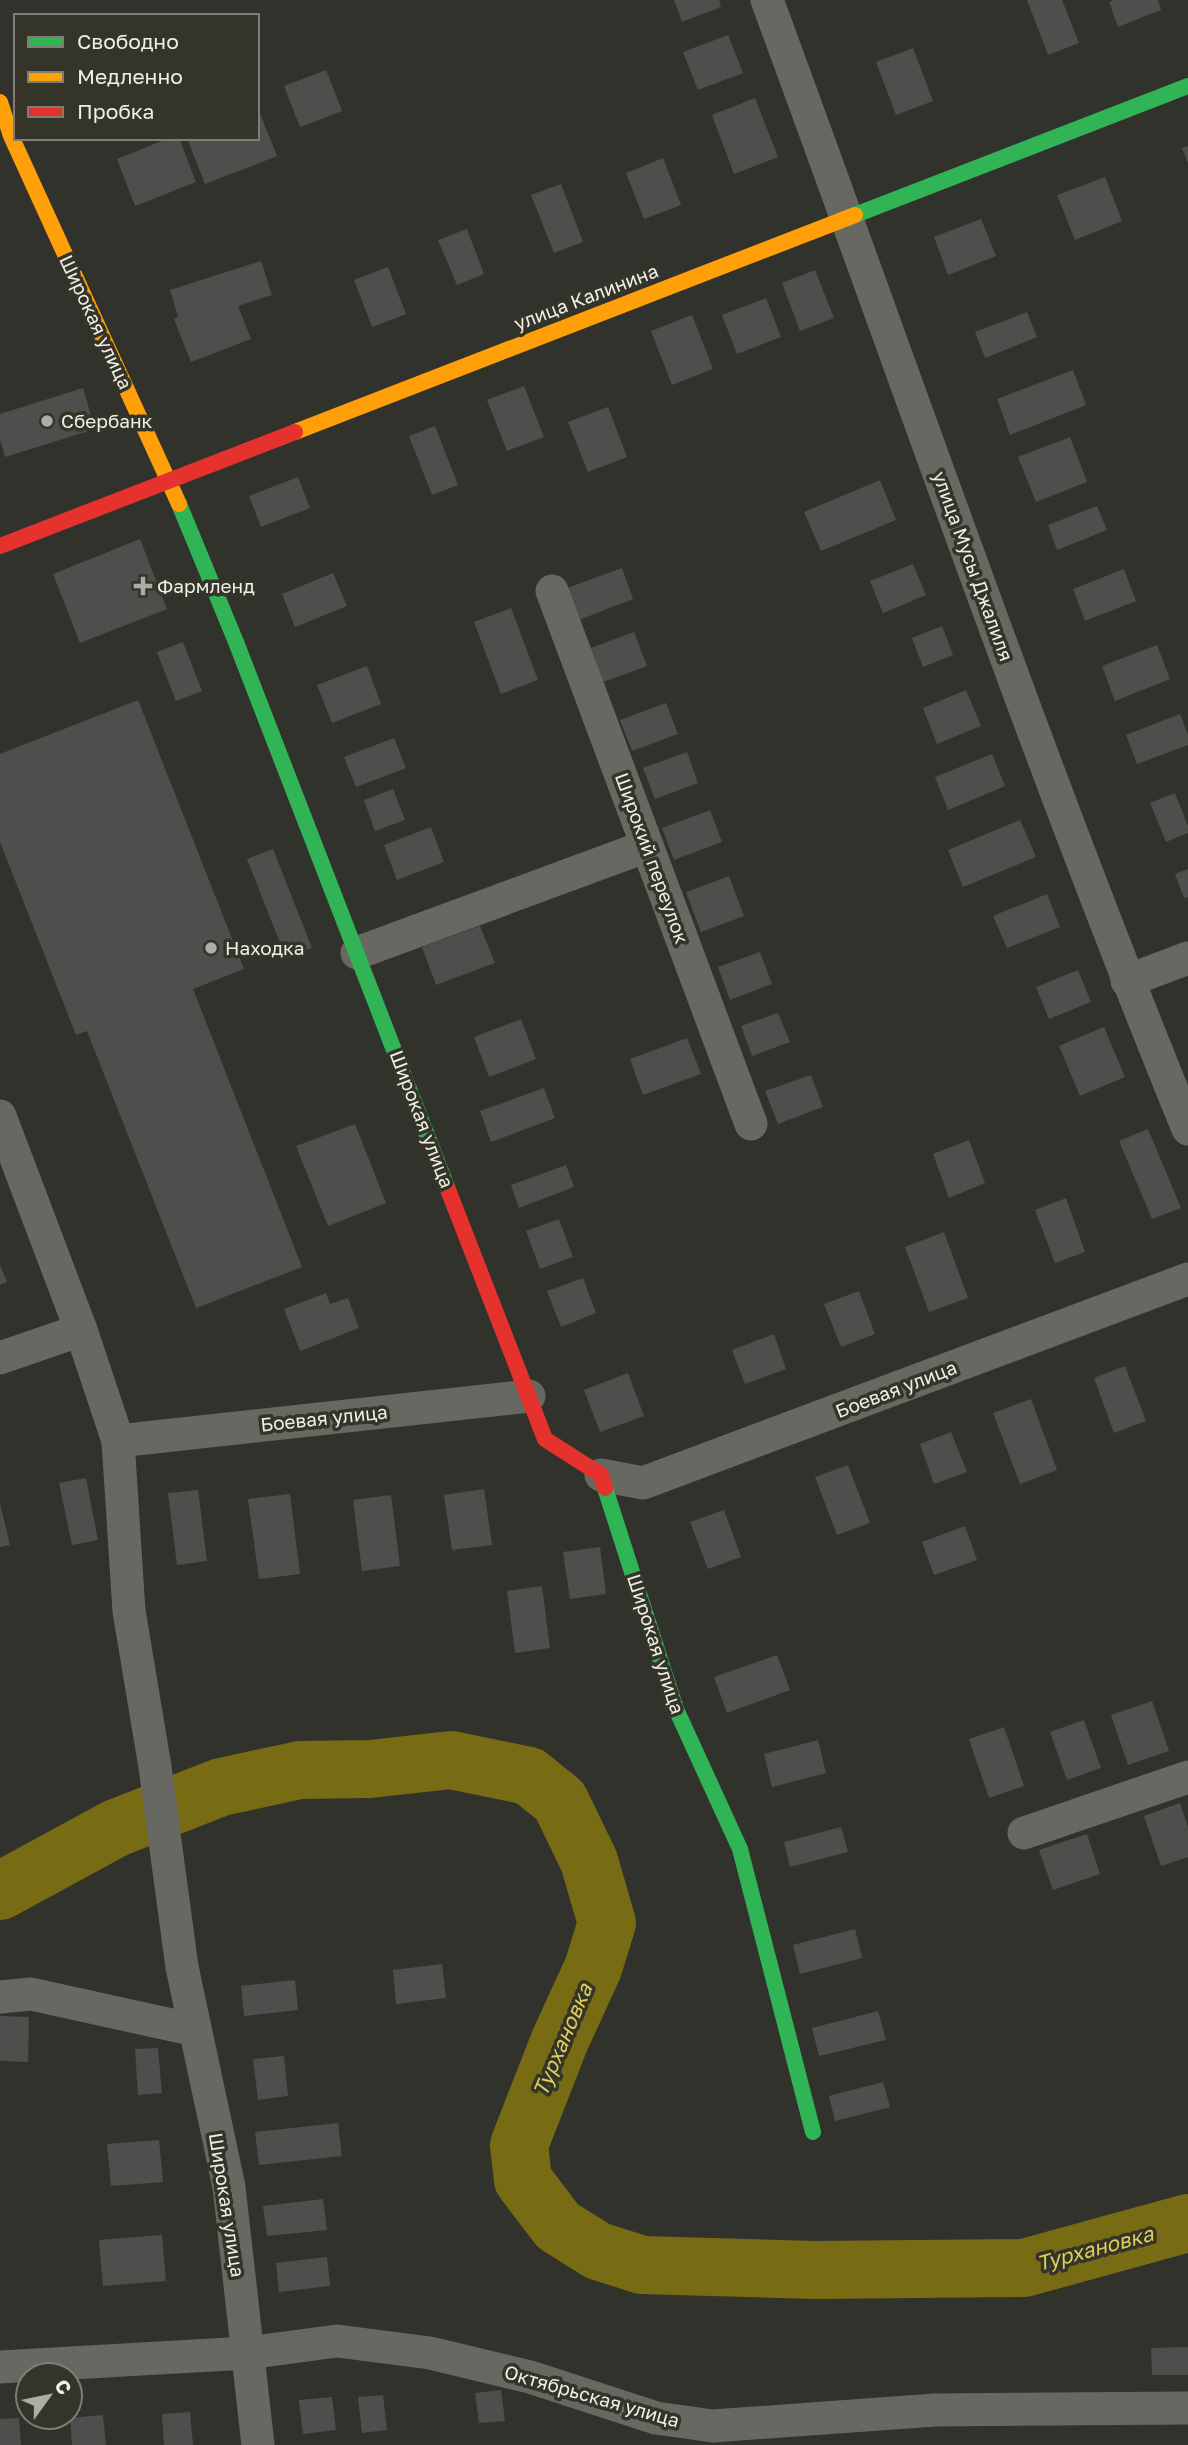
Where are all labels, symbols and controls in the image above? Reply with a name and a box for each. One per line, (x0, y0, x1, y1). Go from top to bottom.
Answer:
legend (14, 14, 259, 140)
text: Свободно (77, 28, 179, 54)
text: Медленно (77, 63, 183, 89)
text: Пробка (77, 98, 155, 124)
street label: Широкая улица (55, 251, 138, 393)
street label: улица Калинина (511, 258, 661, 335)
place label: Сбербанк (61, 409, 153, 432)
marker: Сбербанк (39, 413, 55, 429)
street label: улица Мусы Джалиля (928, 468, 1019, 664)
place label: Фармленд (157, 574, 255, 597)
marker: Фармленд (135, 578, 151, 594)
street label: Широкий переулок (611, 769, 694, 947)
place label: Находка (225, 936, 304, 959)
marker: Находка (203, 940, 219, 956)
street label: Широкая улица (386, 1047, 459, 1191)
street label: Боевая улица (832, 1355, 960, 1422)
street label: Боевая улица (259, 1399, 389, 1436)
street label: Широкая улица (623, 1571, 690, 1717)
water label: Турхановка (527, 1978, 598, 2100)
street label: Широкая улица (205, 2131, 250, 2279)
water label: Турхановка (1034, 2220, 1157, 2276)
street label: Октябрьская улица (502, 2359, 682, 2432)
north arrow (14, 2361, 84, 2431)
text: С (50, 2375, 77, 2398)

